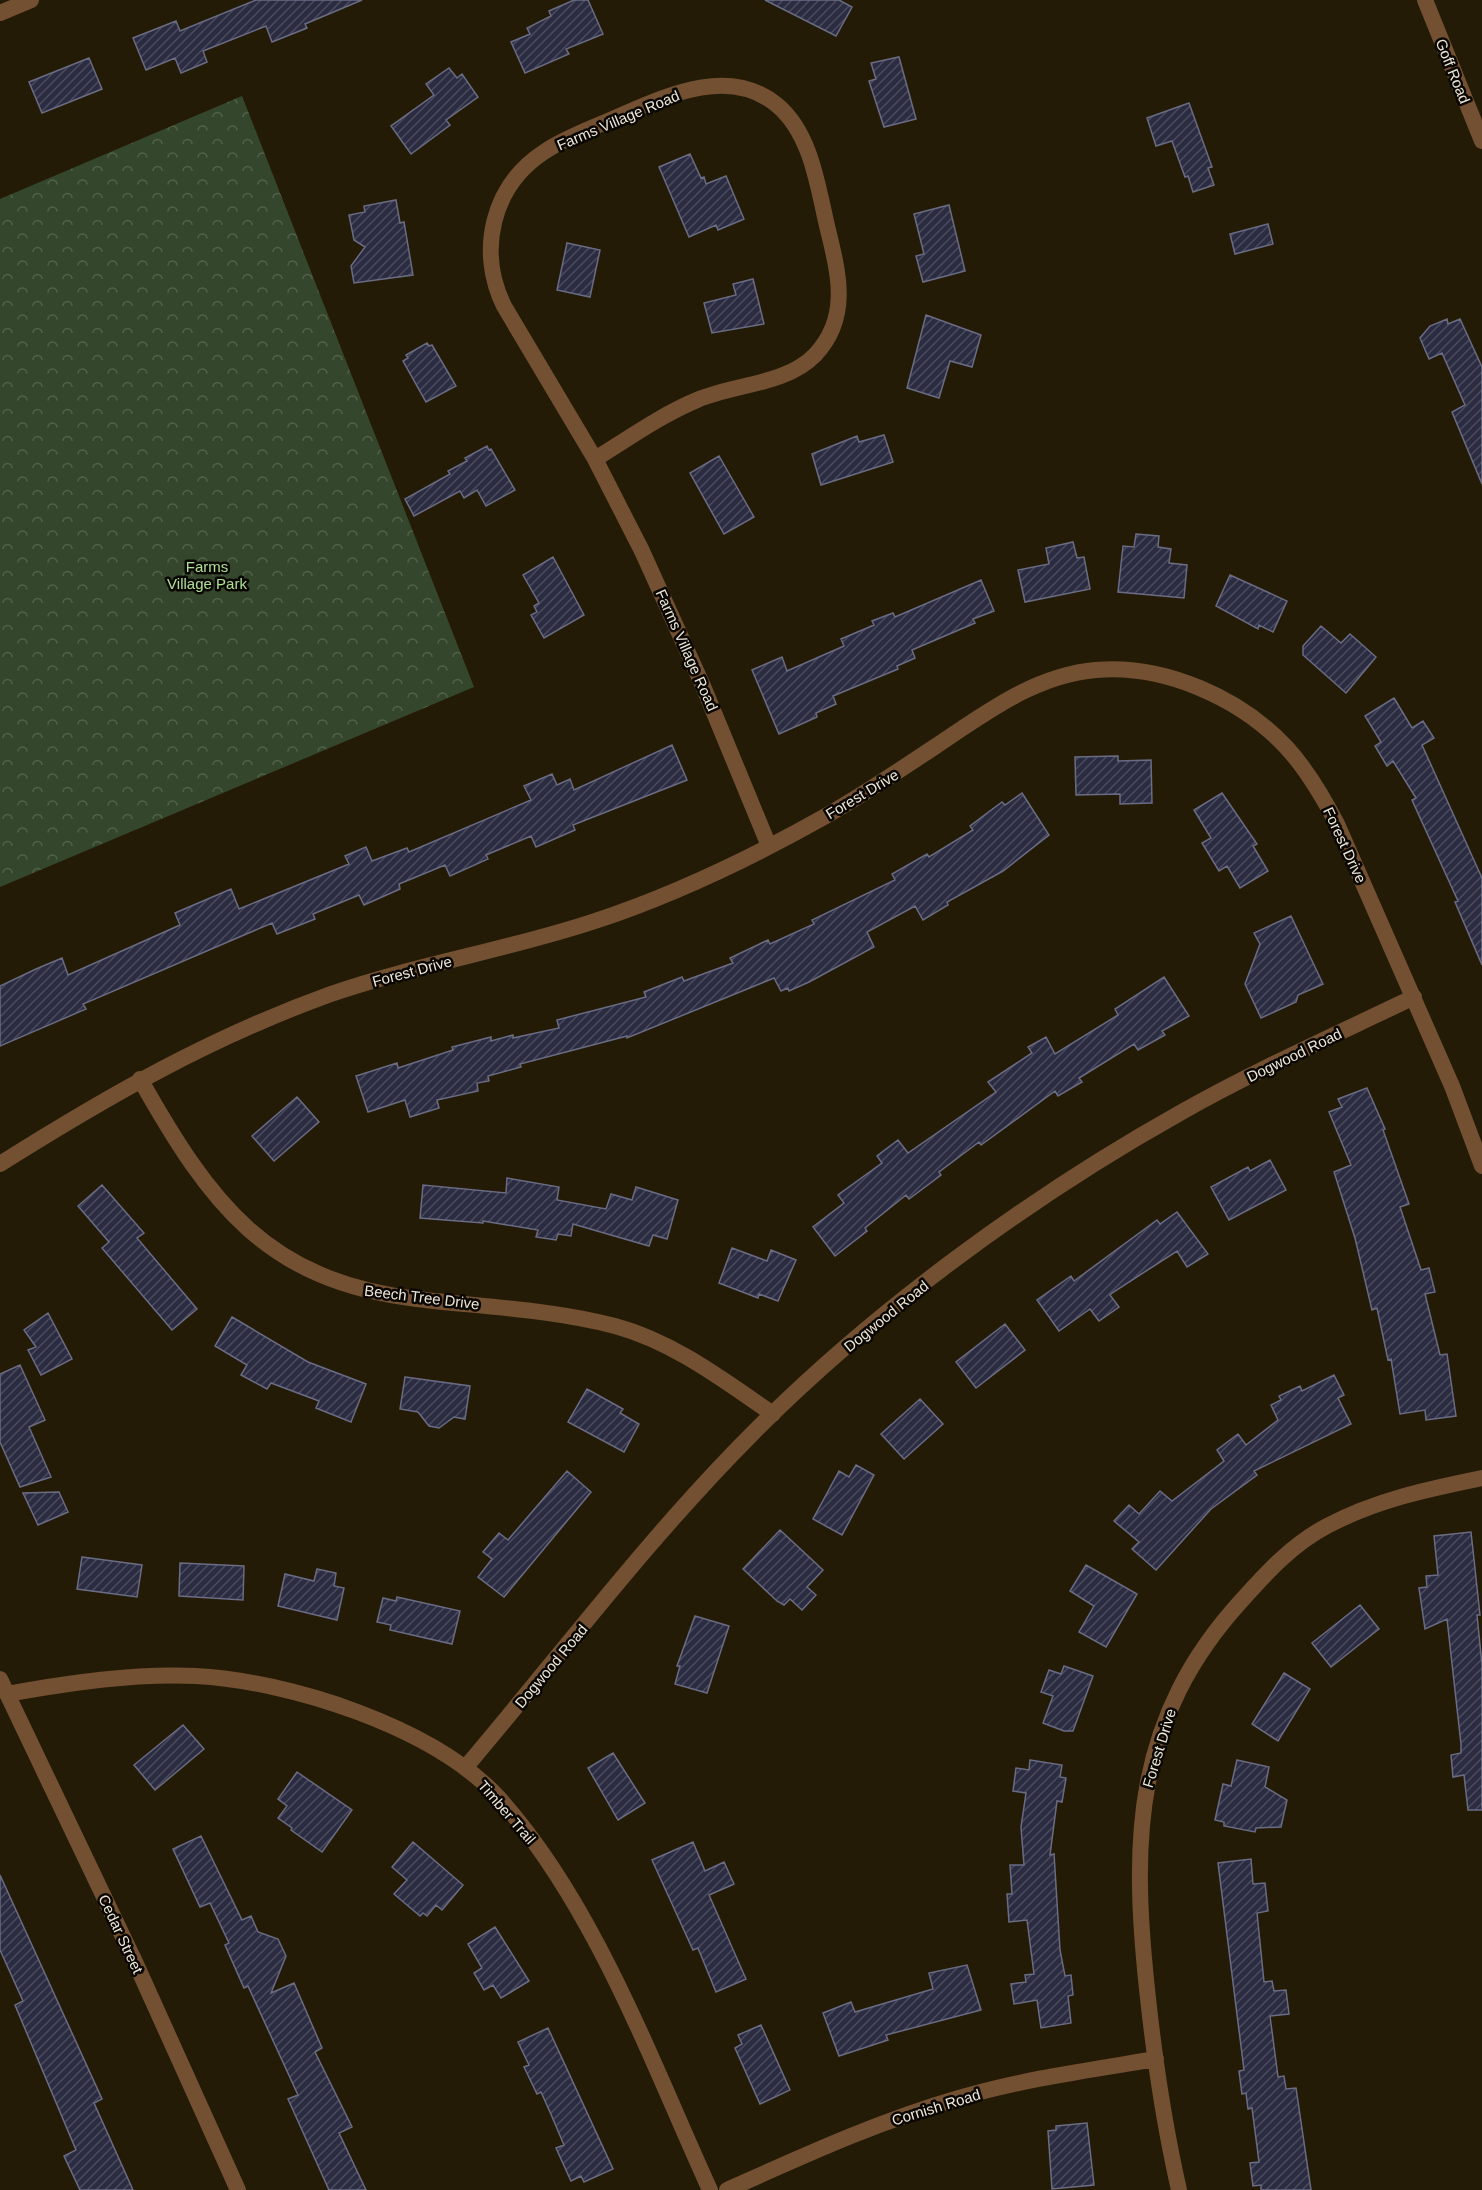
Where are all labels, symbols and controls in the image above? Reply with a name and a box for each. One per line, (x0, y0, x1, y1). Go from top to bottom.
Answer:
street label: Goff Road (1432, 36, 1474, 106)
street label: Farms Village Road (554, 86, 682, 154)
park label: Farms Village Park (167, 558, 247, 592)
street label: Farms Village Road (653, 586, 721, 714)
street label: Forest Drive (823, 766, 901, 822)
street label: Forest Drive (1320, 804, 1370, 886)
street label: Forest Drive (370, 952, 454, 990)
street label: Dogwood Road (1244, 1025, 1344, 1085)
street label: Dogwood Road (840, 1277, 932, 1355)
street label: Beech Tree Drive (363, 1282, 481, 1312)
street label: Dogwood Road (511, 1621, 591, 1711)
street label: Forest Drive (1139, 1706, 1179, 1790)
street label: Timber Trail (475, 1777, 539, 1847)
street label: Cedar Street (95, 1892, 147, 1977)
street label: Cornish Road (890, 2085, 982, 2129)

